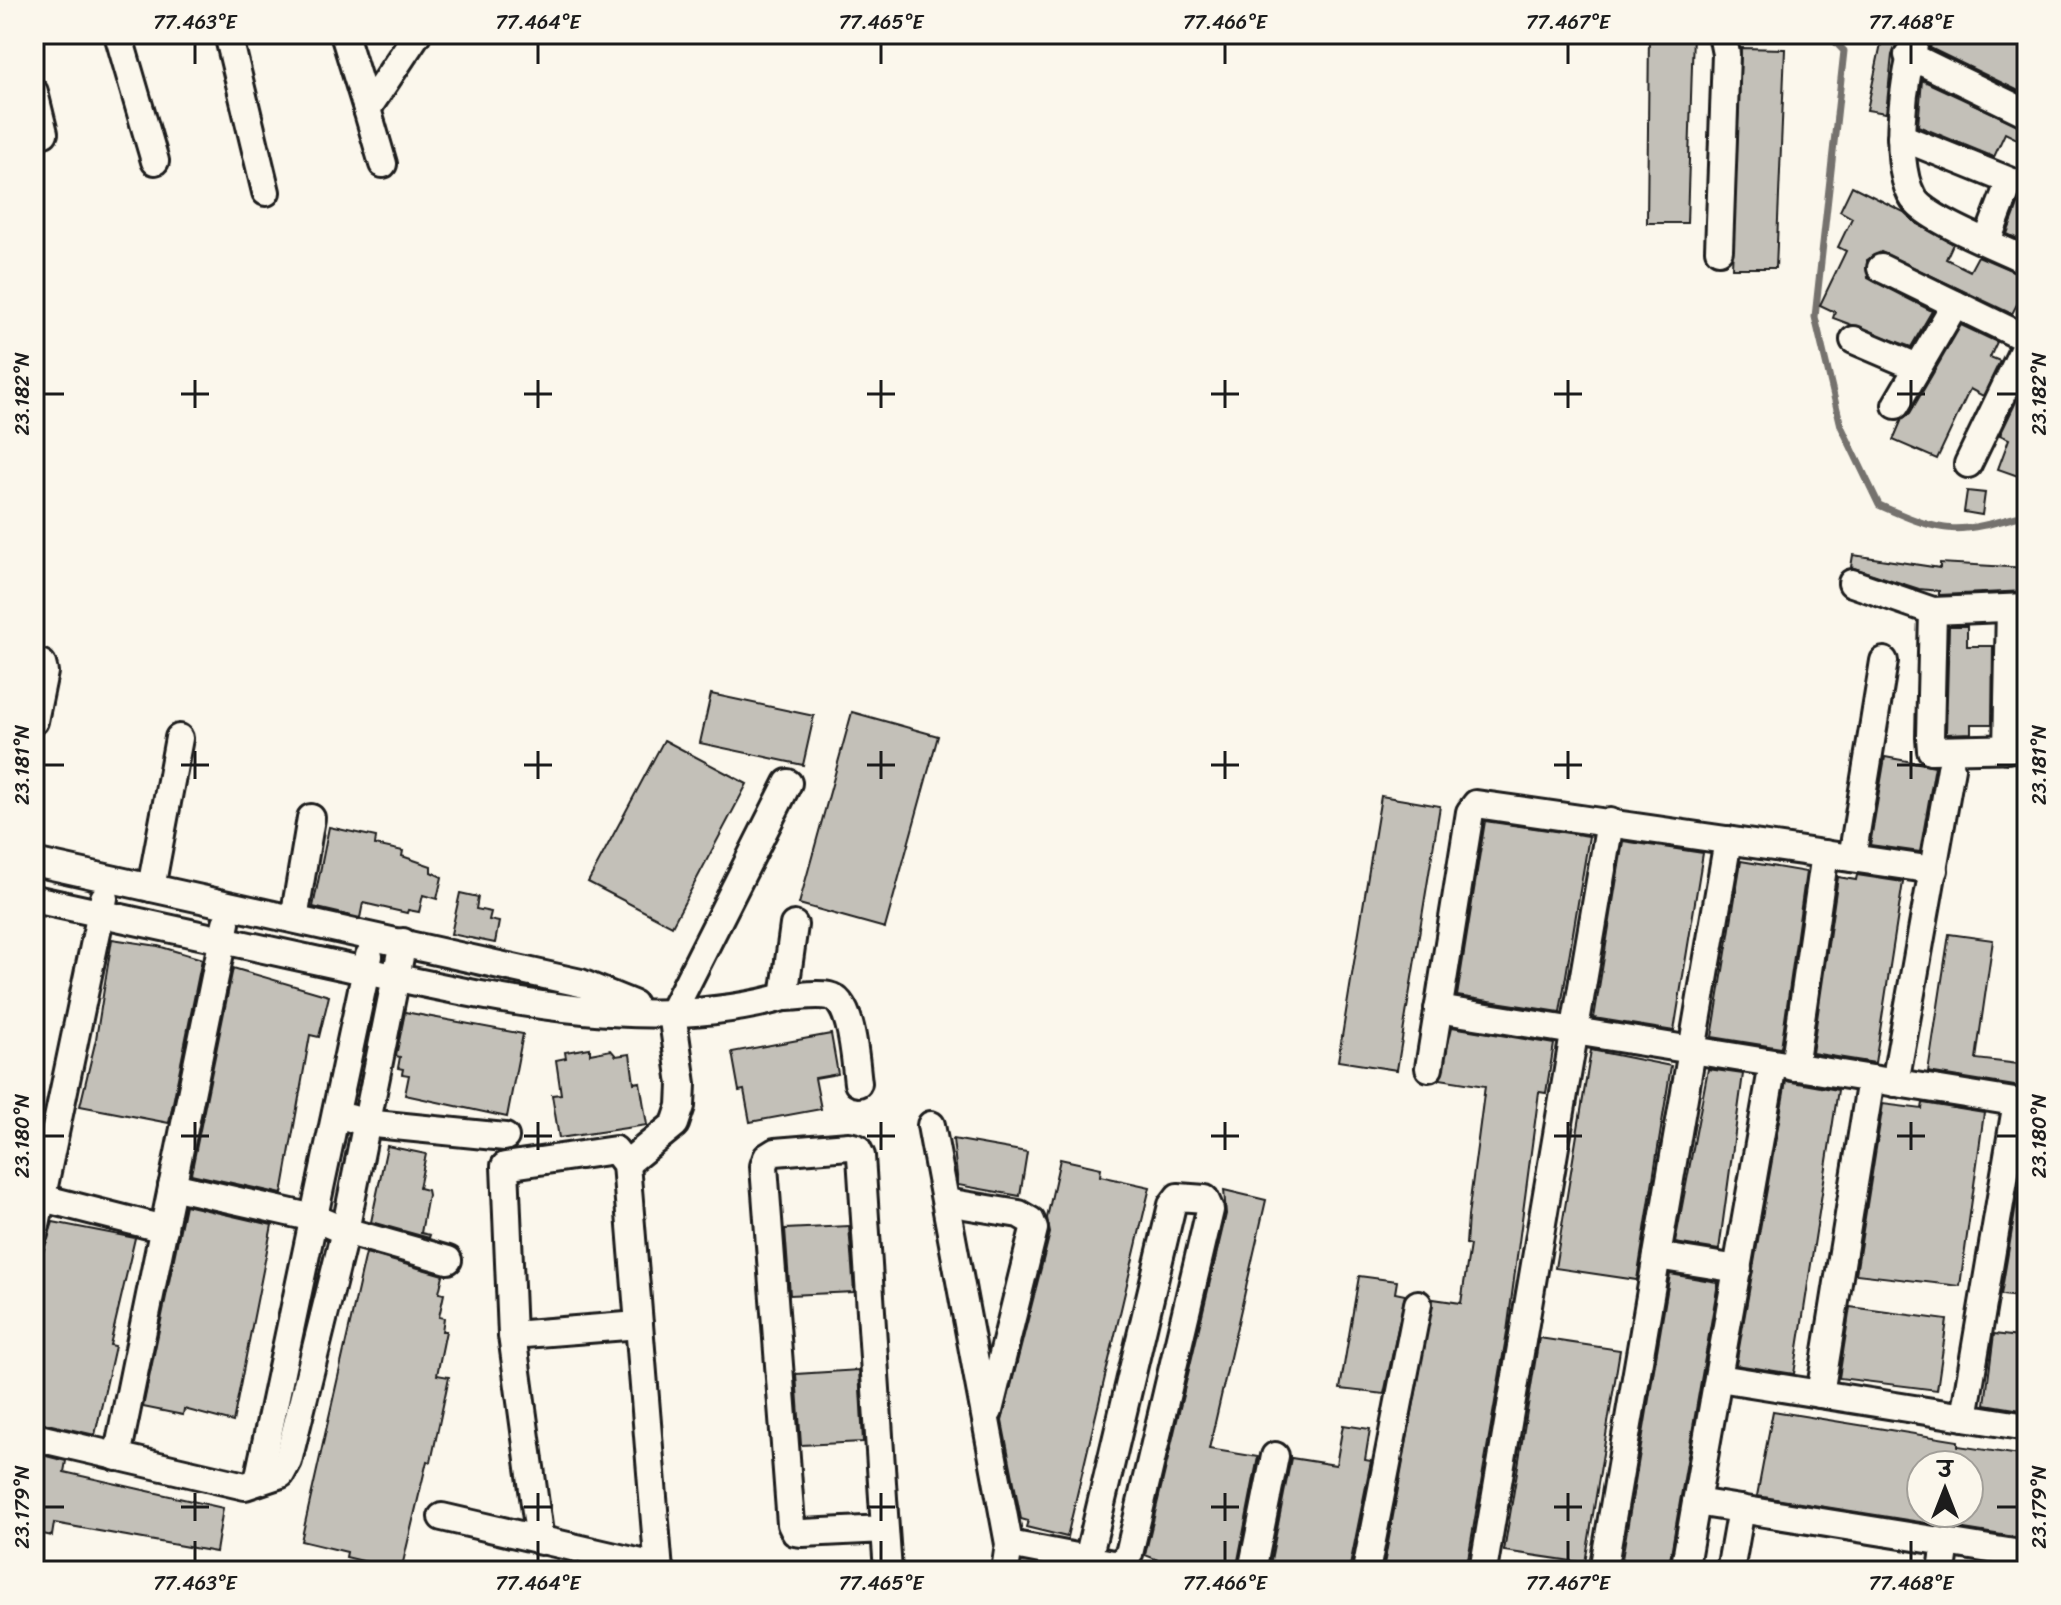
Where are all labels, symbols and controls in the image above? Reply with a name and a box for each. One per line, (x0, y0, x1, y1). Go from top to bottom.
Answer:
text: 77.463°E (153, 5, 239, 40)
text: 77.464°E (496, 5, 582, 40)
text: 77.465°E (839, 5, 925, 40)
text: 77.466°E (1183, 5, 1269, 40)
text: 77.467°E (1526, 5, 1612, 40)
text: 77.468°E (1869, 5, 1955, 40)
text: 23.182°N (5, 352, 40, 436)
text: 23.182°N (2022, 352, 2057, 436)
text: 23.181°N (5, 725, 40, 805)
text: 23.181°N (2022, 725, 2057, 805)
text: 23.180°N (5, 1094, 40, 1178)
text: 23.180°N (2022, 1094, 2057, 1178)
north arrow (1905, 1449, 1985, 1529)
text: उ (1936, 1450, 1955, 1489)
text: 23.179°N (5, 1465, 40, 1549)
text: 23.179°N (2022, 1465, 2057, 1549)
text: 77.463°E (153, 1566, 239, 1601)
text: 77.464°E (496, 1566, 582, 1601)
text: 77.465°E (839, 1566, 925, 1601)
text: 77.466°E (1183, 1566, 1269, 1601)
text: 77.467°E (1526, 1566, 1612, 1601)
text: 77.468°E (1869, 1566, 1955, 1601)

